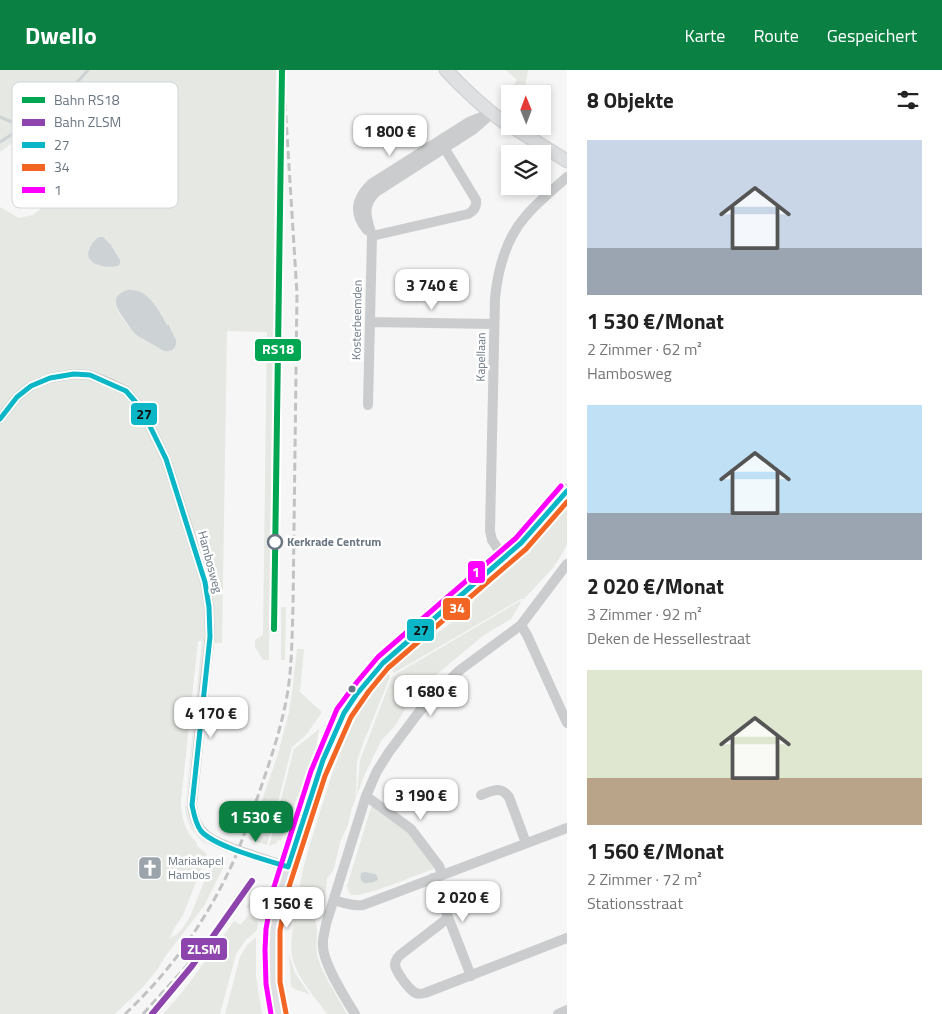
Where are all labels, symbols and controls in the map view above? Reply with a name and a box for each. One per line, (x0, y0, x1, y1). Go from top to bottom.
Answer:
text: Dwello (25, 17, 97, 53)
text: Karte (684, 22, 725, 49)
text: Route (753, 22, 799, 49)
text: Gespeichert (827, 22, 917, 49)
legend (12, 82, 178, 208)
text: 8 Objekte (587, 84, 674, 116)
north arrow (501, 85, 551, 135)
map controls (501, 85, 551, 195)
icon: filters (894, 86, 922, 114)
text: Bahn RS18 (54, 89, 120, 110)
text: Bahn ZLSM (54, 111, 121, 132)
pin: 1 800 € (344, 114, 436, 157)
text: 1 800 € (364, 119, 416, 143)
text: 27 (54, 134, 70, 155)
button: layers (501, 145, 551, 195)
text: 34 (54, 156, 70, 177)
icon: home (710, 173, 800, 263)
text: 1 (54, 179, 62, 200)
pin: 3 740 € (386, 268, 478, 311)
text: 3 740 € (406, 273, 458, 297)
street label: Kosterbeemden (346, 280, 367, 360)
text: 1 530 €/Monat (587, 305, 724, 337)
street label: Kapellaan (471, 332, 490, 382)
text: 2 Zimmer · 62 m² (587, 337, 702, 361)
line badge: RS18 (254, 338, 302, 362)
text: RS18 (262, 338, 294, 359)
text: Hambosweg (587, 361, 672, 385)
line badge: 27 (130, 402, 158, 426)
text: 27 (136, 403, 152, 424)
icon: home (710, 438, 800, 528)
street label: Hambosweg (193, 529, 228, 595)
place label: Kerkrade Centrum (287, 532, 381, 551)
marker: Kerkrade Centrum (267, 534, 283, 550)
line badge: 1 (467, 560, 486, 584)
text: 1 (472, 561, 480, 582)
text: 2 020 €/Monat (587, 570, 724, 602)
line badge: 34 (442, 597, 471, 621)
text: 34 (449, 597, 465, 618)
text: 3 Zimmer · 92 m² (587, 602, 702, 626)
line badge: 27 (406, 618, 435, 642)
text: 27 (413, 619, 429, 640)
text: Deken de Hessellestraat (587, 626, 751, 650)
pin: 1 680 € (385, 674, 477, 717)
text: 1 680 € (405, 679, 457, 703)
unlabelled marker (347, 684, 357, 694)
pin: 4 170 € (165, 696, 257, 739)
text: 4 170 € (185, 701, 237, 725)
icon: home (710, 703, 800, 793)
pin: 3 190 € (375, 778, 467, 821)
text: 3 190 € (395, 783, 447, 807)
pin: 1 530 € (210, 800, 302, 843)
text: 1 530 € (230, 805, 282, 829)
text: 1 560 €/Monat (587, 835, 724, 867)
place label: Mariakapel Hambos (168, 851, 224, 884)
church icon: Mariakapel Hambos (137, 855, 163, 881)
text: 2 Zimmer · 72 m² (587, 867, 702, 891)
pin: 2 020 € (417, 880, 509, 923)
text: 2 020 € (437, 885, 489, 909)
pin: 1 560 € (241, 886, 333, 929)
text: 1 560 € (261, 891, 313, 915)
text: Stationsstraat (587, 891, 683, 915)
line badge: ZLSM (180, 937, 228, 961)
text: ZLSM (187, 938, 221, 959)

